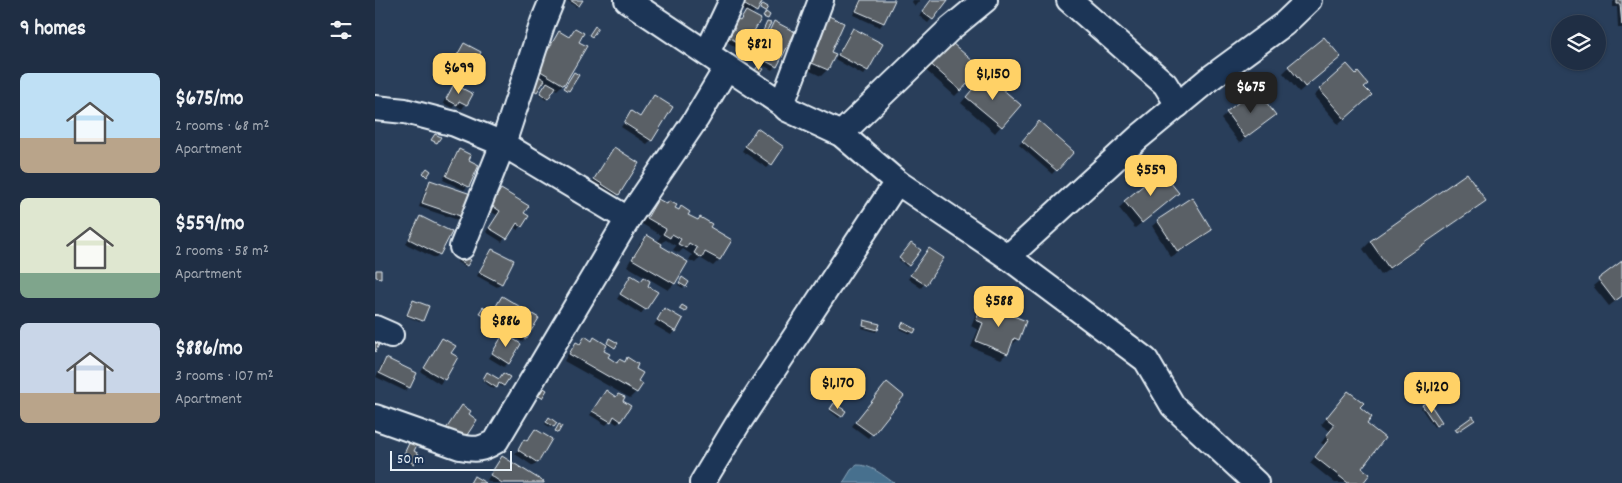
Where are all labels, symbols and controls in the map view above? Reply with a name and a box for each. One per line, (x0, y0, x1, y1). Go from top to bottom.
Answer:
text: 9 homes (20, 15, 86, 45)
map controls (1551, 15, 1606, 70)
button: layers (1551, 15, 1606, 70)
icon: filters (327, 16, 355, 44)
pin: $821 (729, 28, 789, 71)
text: $821 (746, 33, 772, 56)
pin: $699 (429, 52, 489, 95)
text: $699 (444, 57, 474, 80)
pin: $1,150 (952, 58, 1034, 101)
text: $1,150 (976, 63, 1010, 86)
pin: $675 (1221, 72, 1281, 114)
text: $675 (1236, 76, 1266, 99)
text: $675/mo (175, 85, 243, 115)
icon: home (60, 93, 120, 153)
text: 2 rooms · 68 m² (175, 115, 269, 138)
text: Apartment (175, 138, 242, 161)
pin: $559 (1121, 154, 1181, 197)
text: $559 (1136, 159, 1166, 182)
text: $559/mo (175, 210, 244, 240)
icon: home (60, 218, 120, 278)
text: 2 rooms · 58 m² (175, 240, 269, 263)
text: Apartment (175, 263, 242, 286)
pin: $588 (969, 286, 1029, 328)
text: $588 (985, 290, 1013, 313)
pin: $886 (476, 306, 536, 348)
text: $886 (492, 310, 520, 333)
text: $886/mo (175, 335, 243, 365)
icon: home (60, 343, 120, 403)
text: 3 rooms · 107 m² (175, 365, 274, 388)
pin: $1,170 (797, 368, 879, 410)
text: $1,170 (821, 372, 855, 395)
pin: $1,120 (1391, 372, 1473, 414)
text: $1,120 (1415, 376, 1449, 399)
text: Apartment (175, 388, 242, 411)
scale bar (390, 448, 513, 471)
text: 50 m (397, 450, 424, 470)

